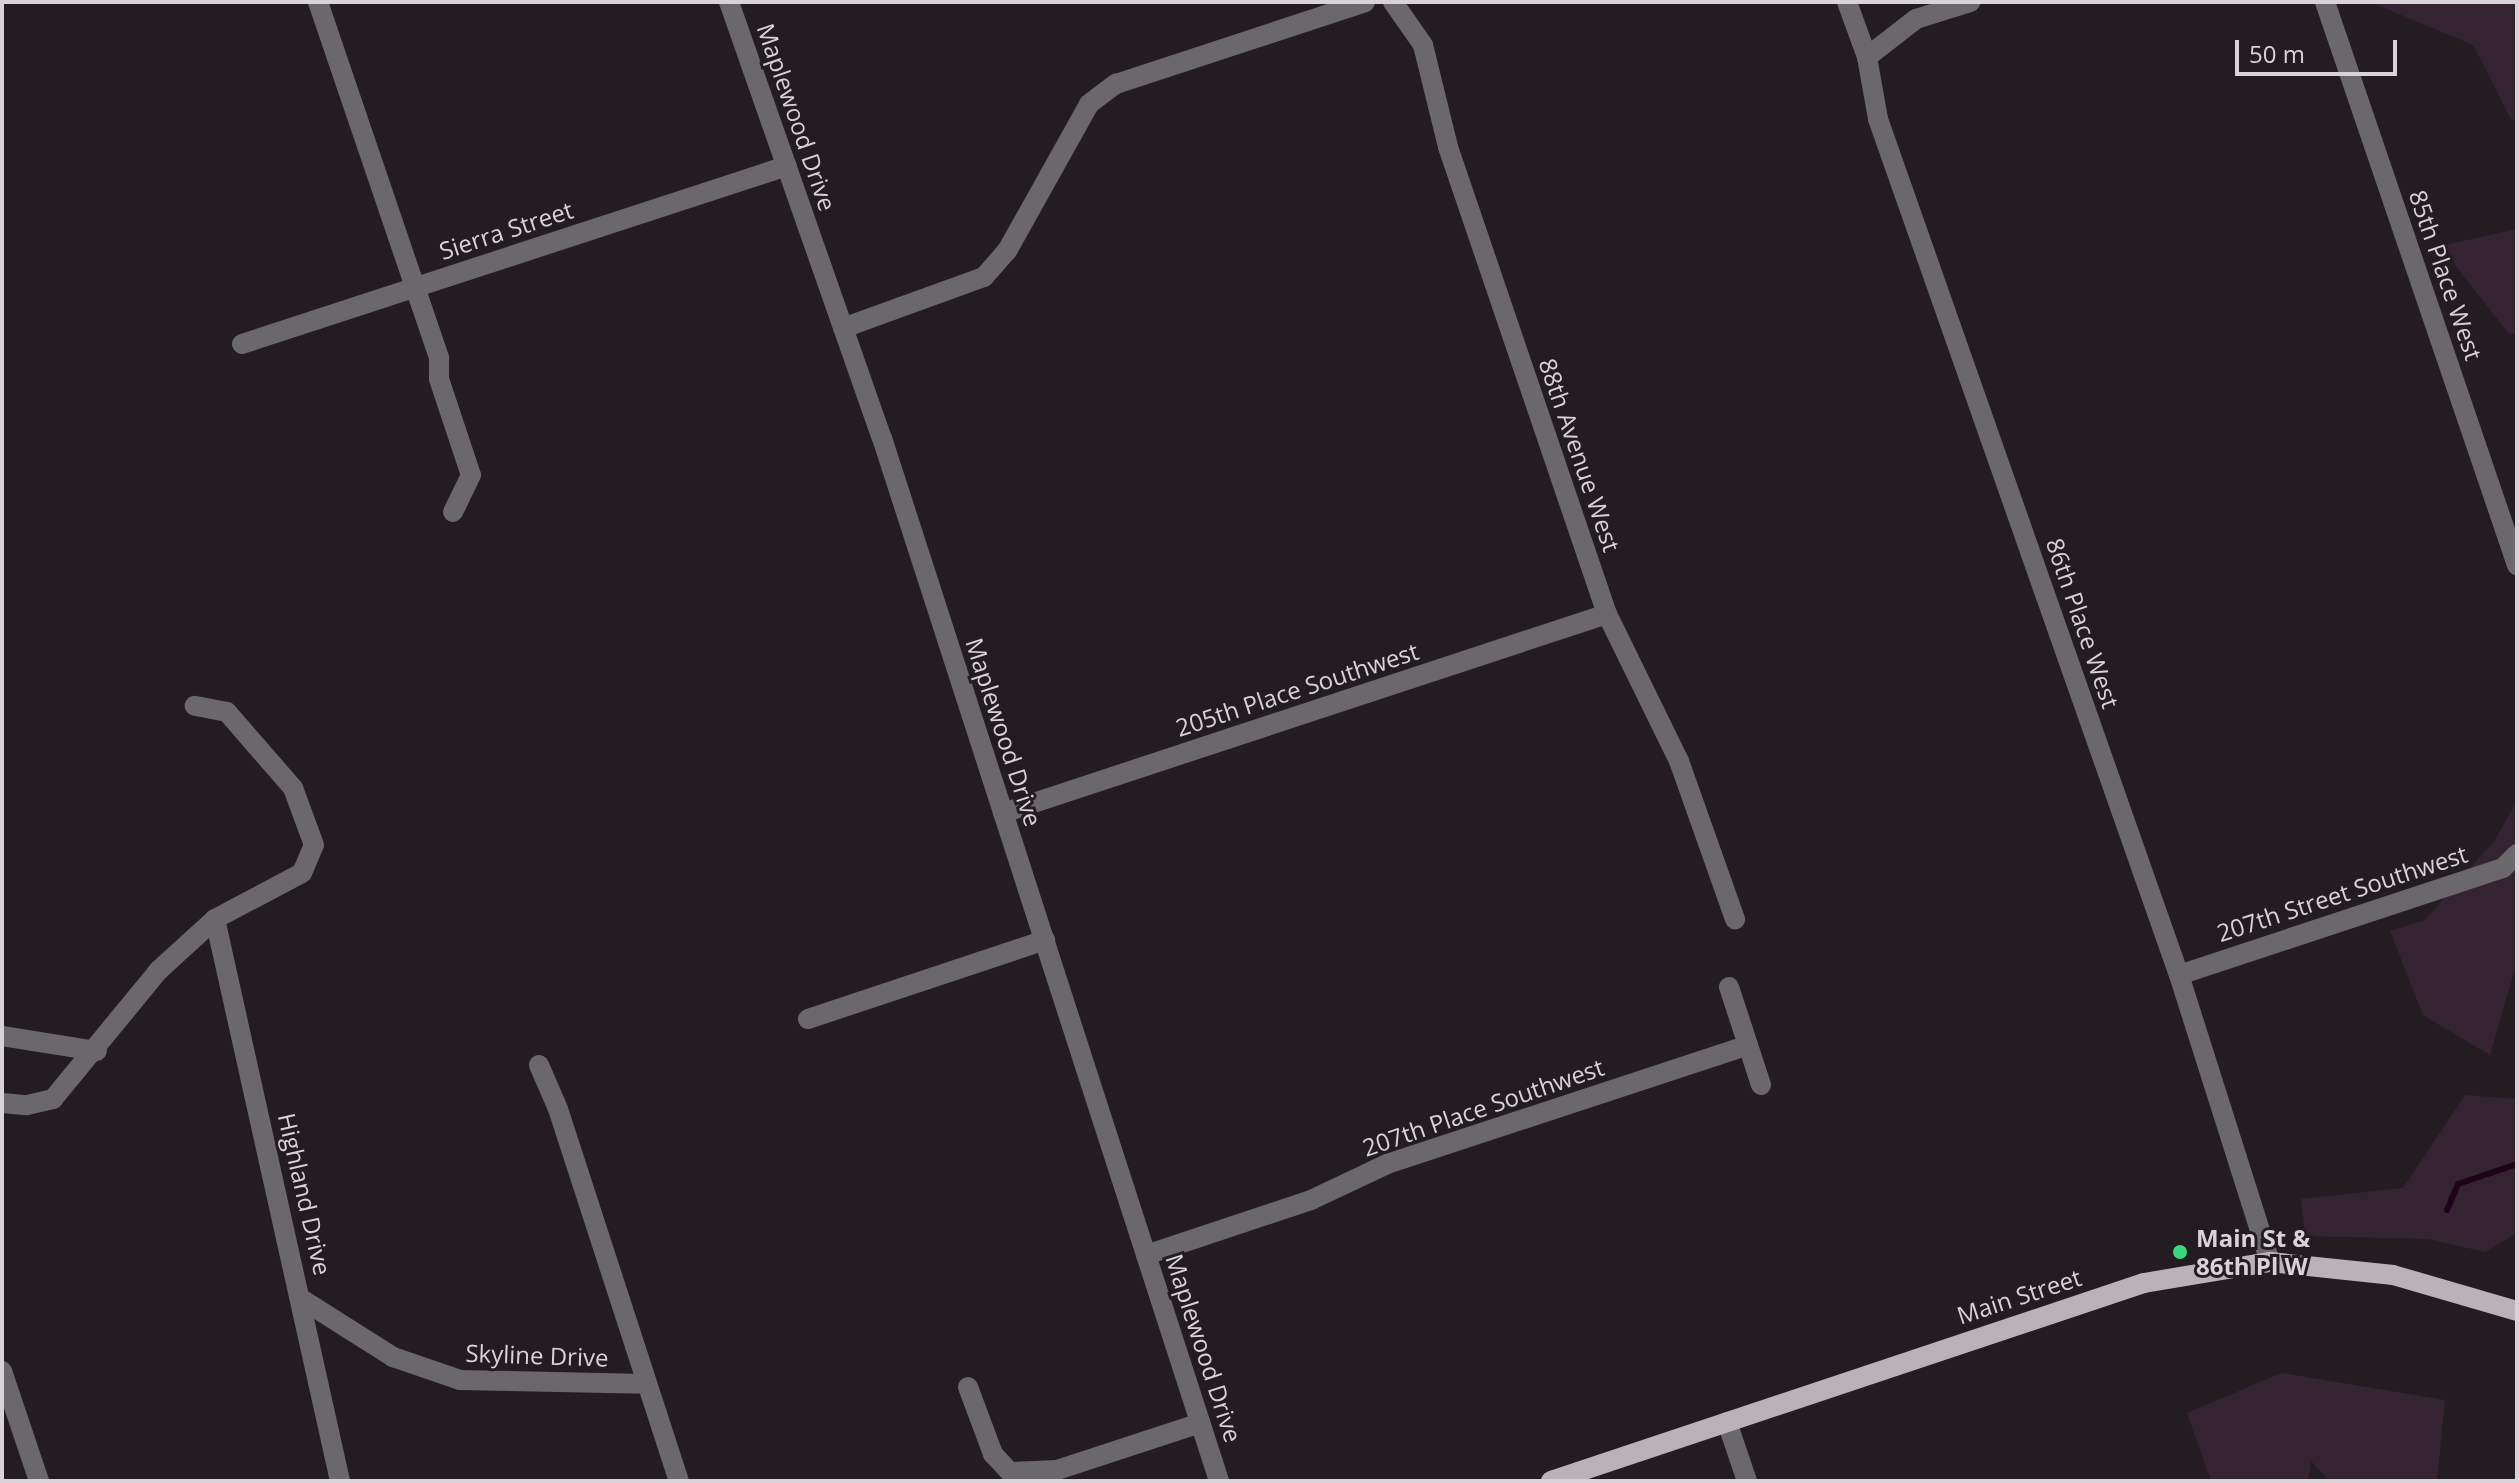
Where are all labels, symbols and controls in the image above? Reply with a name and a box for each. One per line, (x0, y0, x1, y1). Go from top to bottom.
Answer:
street label: Maplewood Drive (751, 20, 843, 214)
scale bar (2239, 24, 2401, 74)
text: 50 m (2249, 37, 2305, 70)
street label: 85th Place West (2403, 186, 2489, 364)
street label: Sierra Street (435, 195, 577, 265)
street label: 88th Avenue West (1533, 355, 1627, 555)
street label: 86th Place West (2040, 534, 2126, 712)
street label: Maplewood Drive (960, 634, 1048, 830)
street label: 205th Place Southwest (1172, 636, 1422, 742)
street label: 207th Street Southwest (2213, 839, 2471, 947)
street label: 207th Place Southwest (1359, 1052, 1607, 1162)
street label: Highland Drive (272, 1110, 338, 1278)
place label: Main St & 86th Pl W (2196, 1224, 2310, 1280)
marker: Main St & 86th Pl W (2171, 1243, 2189, 1261)
street label: Maplewood Drive (1160, 1250, 1248, 1446)
street label: Main Street (1953, 1262, 2085, 1330)
street label: Skyline Drive (465, 1338, 609, 1372)

